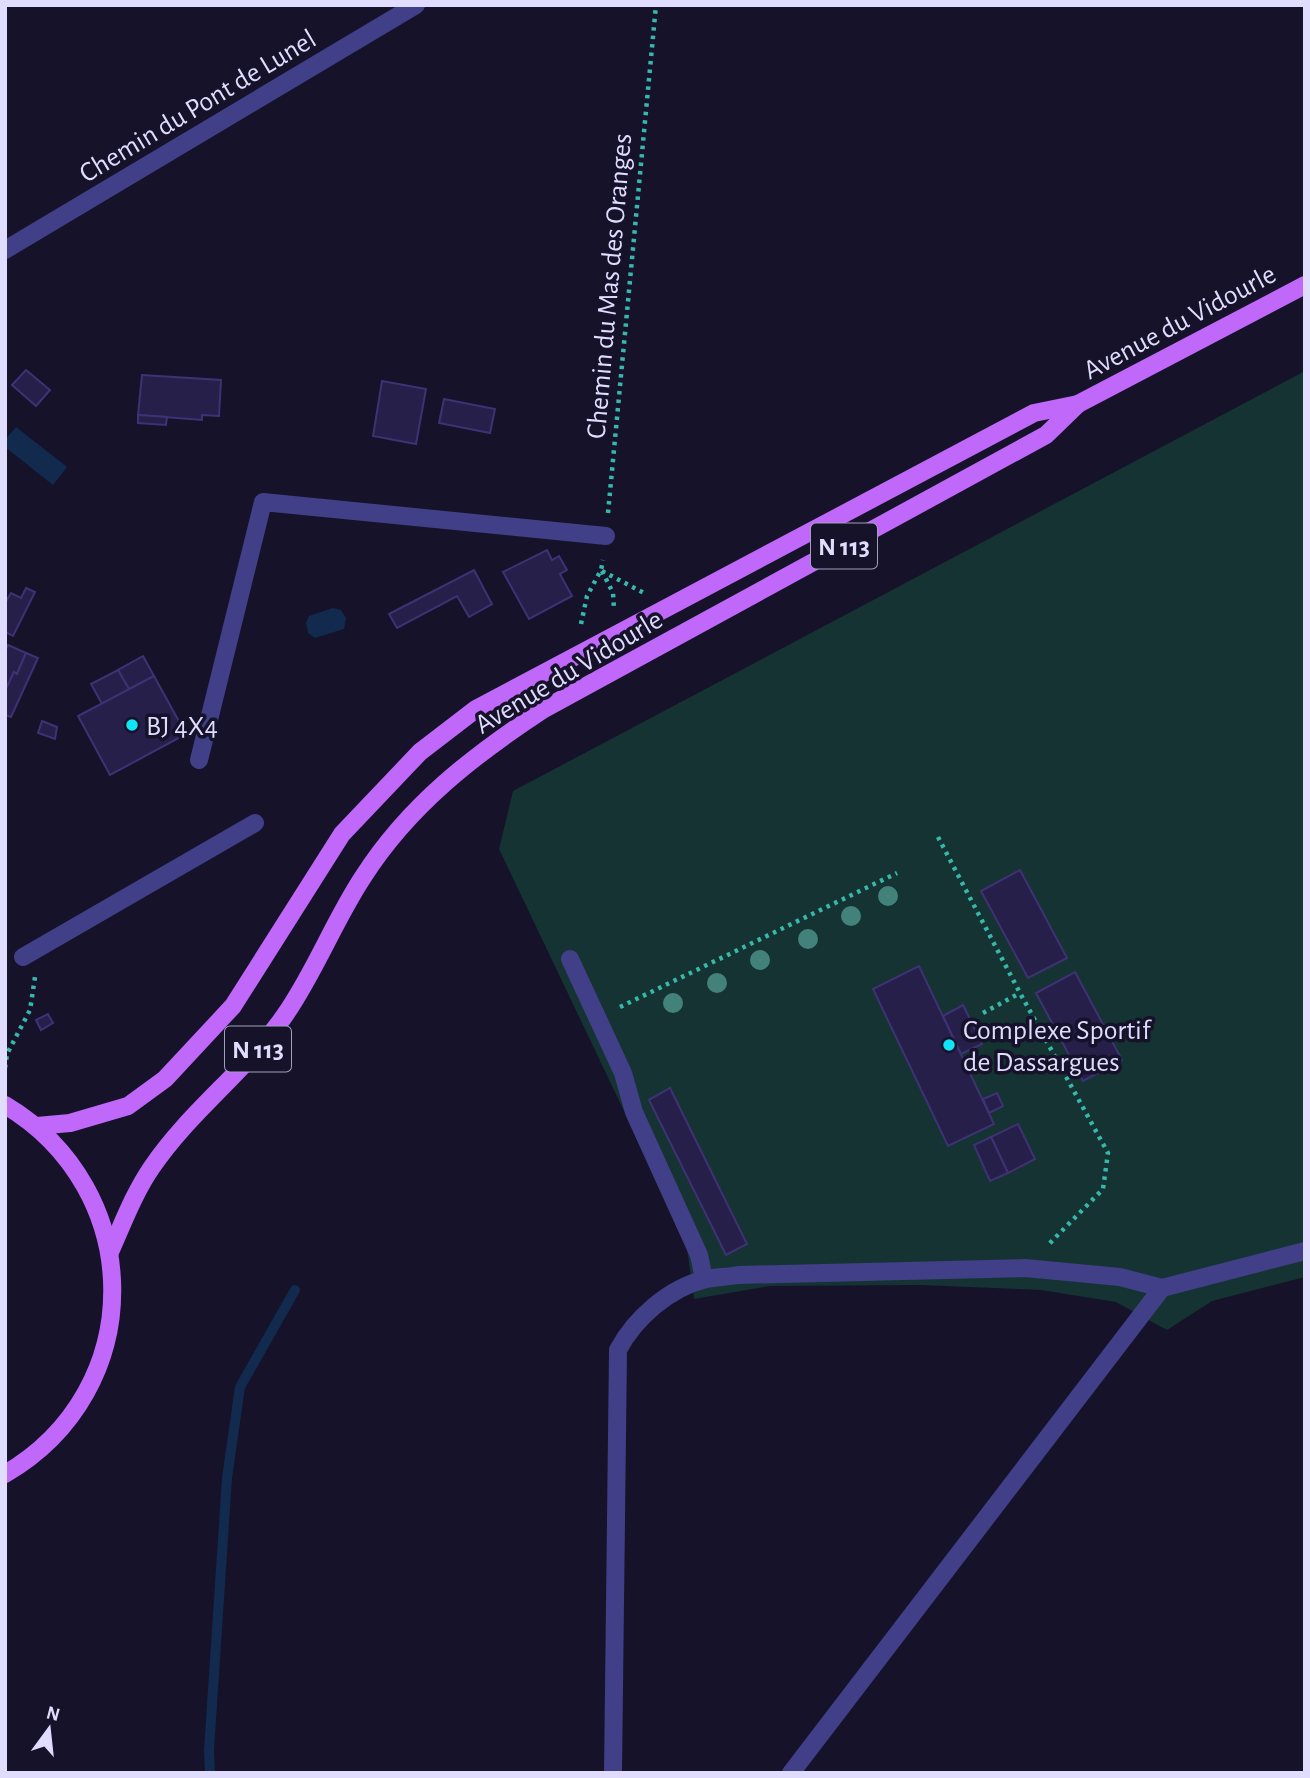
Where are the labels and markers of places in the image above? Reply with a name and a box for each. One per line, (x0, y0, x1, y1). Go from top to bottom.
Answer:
place label: BJ 4X4 (146, 713, 218, 741)
marker: BJ 4X4 (124, 717, 140, 733)
place label: Complexe Sportif de Dassargues (963, 1017, 1152, 1077)
marker: Complexe Sportif de Dassargues (941, 1037, 957, 1053)

